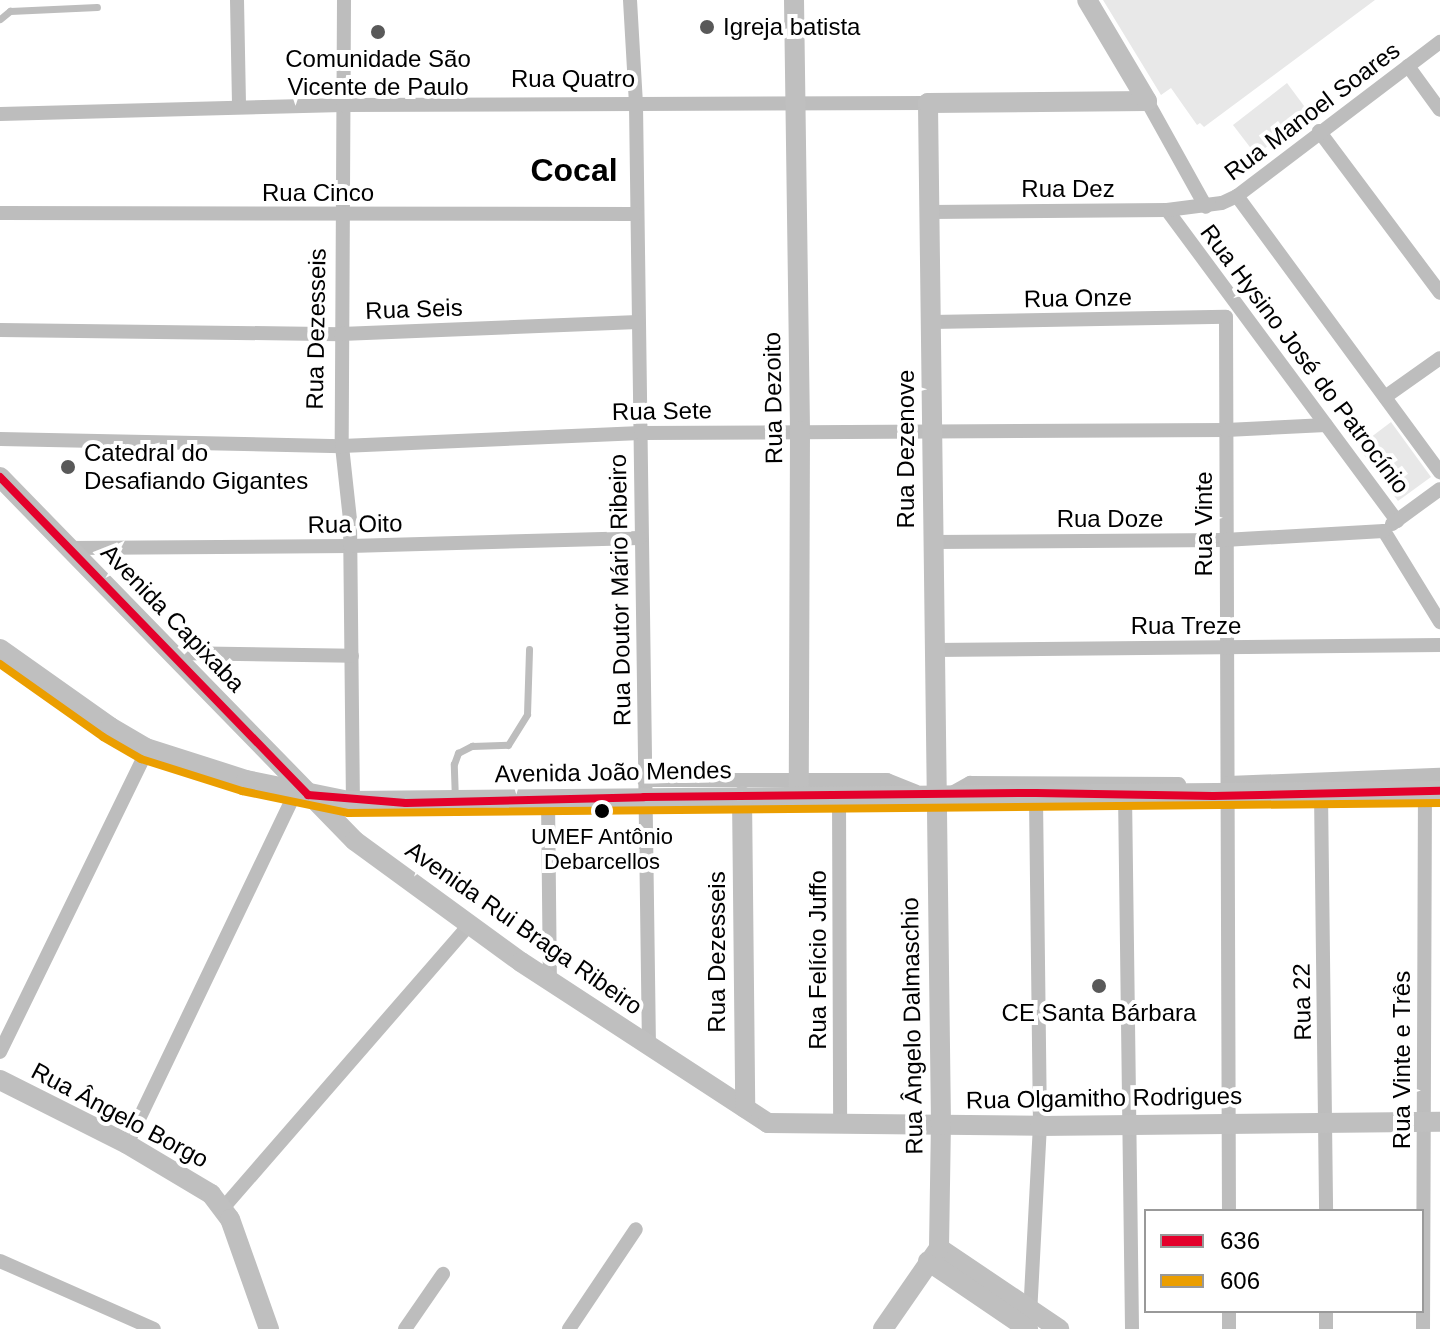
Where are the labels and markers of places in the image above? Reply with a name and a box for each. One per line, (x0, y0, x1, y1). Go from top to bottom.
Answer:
place label: Igreja batista (723, 13, 860, 41)
marker: Igreja batista (698, 18, 716, 36)
marker: Comunidade São Vicente de Paulo (369, 23, 387, 41)
place label: Comunidade São Vicente de Paulo (285, 45, 471, 101)
place label: Catedral do Desafiando Gigantes (84, 439, 308, 495)
marker: Catedral do Desafiando Gigantes (59, 458, 77, 476)
marker: UMEF Antônio Debarcellos (594, 803, 610, 819)
place label: UMEF Antônio Debarcellos (530, 823, 674, 874)
marker: CE Santa Bárbara (1090, 977, 1108, 995)
place label: CE Santa Bárbara (1002, 999, 1196, 1027)

